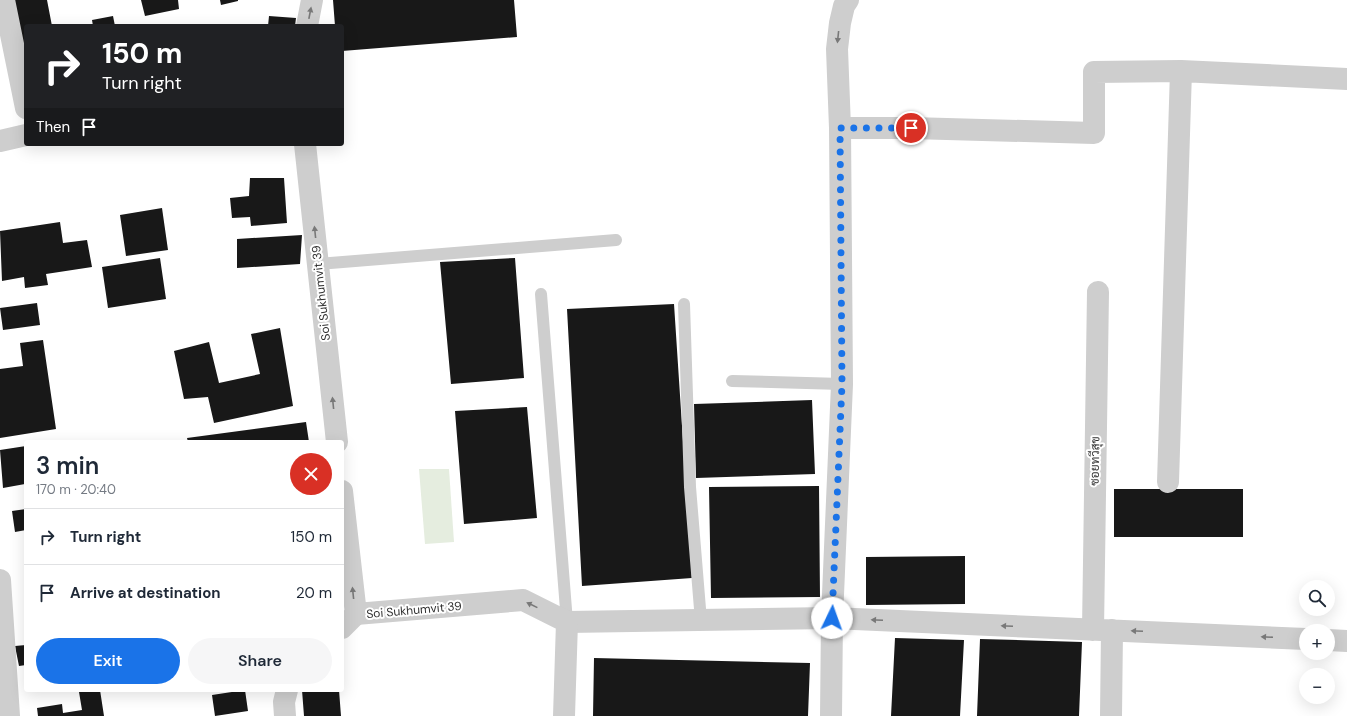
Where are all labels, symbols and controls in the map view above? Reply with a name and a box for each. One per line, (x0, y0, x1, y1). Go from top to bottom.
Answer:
one-way arrow (307, 7, 313, 19)
one-way arrow (835, 31, 841, 43)
text: 150 m (102, 35, 182, 72)
icon: right (36, 40, 88, 92)
text: Turn right (102, 71, 182, 95)
pin (894, 111, 928, 145)
icon: arrive (78, 116, 100, 138)
text: Then (36, 117, 70, 137)
icon: arrive (900, 117, 922, 139)
one-way arrow (311, 226, 318, 238)
street label: Soi Sukhumvit 39 (308, 245, 334, 341)
one-way arrow (329, 397, 336, 409)
street label: ซอยทวีสุข (1087, 436, 1104, 486)
text: 3 min (36, 450, 99, 481)
button: close (290, 453, 332, 495)
text: 170 m · 20:40 (36, 481, 116, 498)
icon: right (36, 526, 58, 548)
text: Turn right (70, 527, 141, 547)
text: 150 m (291, 527, 332, 547)
map controls (1299, 580, 1335, 704)
button: search (1299, 580, 1335, 616)
icon: arrive (36, 582, 58, 604)
text: Arrive at destination (70, 583, 221, 603)
text: 20 m (296, 583, 332, 603)
one-way arrow (350, 587, 356, 599)
position arrow (811, 597, 853, 639)
street label: Soi Sukhumvit 39 (366, 598, 462, 622)
one-way arrow (526, 602, 538, 608)
one-way arrow (870, 617, 883, 623)
one-way arrow (1000, 623, 1013, 629)
button: + (1299, 624, 1335, 660)
one-way arrow (1131, 628, 1143, 635)
one-way arrow (1261, 634, 1273, 641)
button: Exit (36, 638, 180, 684)
button: Share (188, 638, 332, 684)
button: − (1299, 668, 1335, 704)

